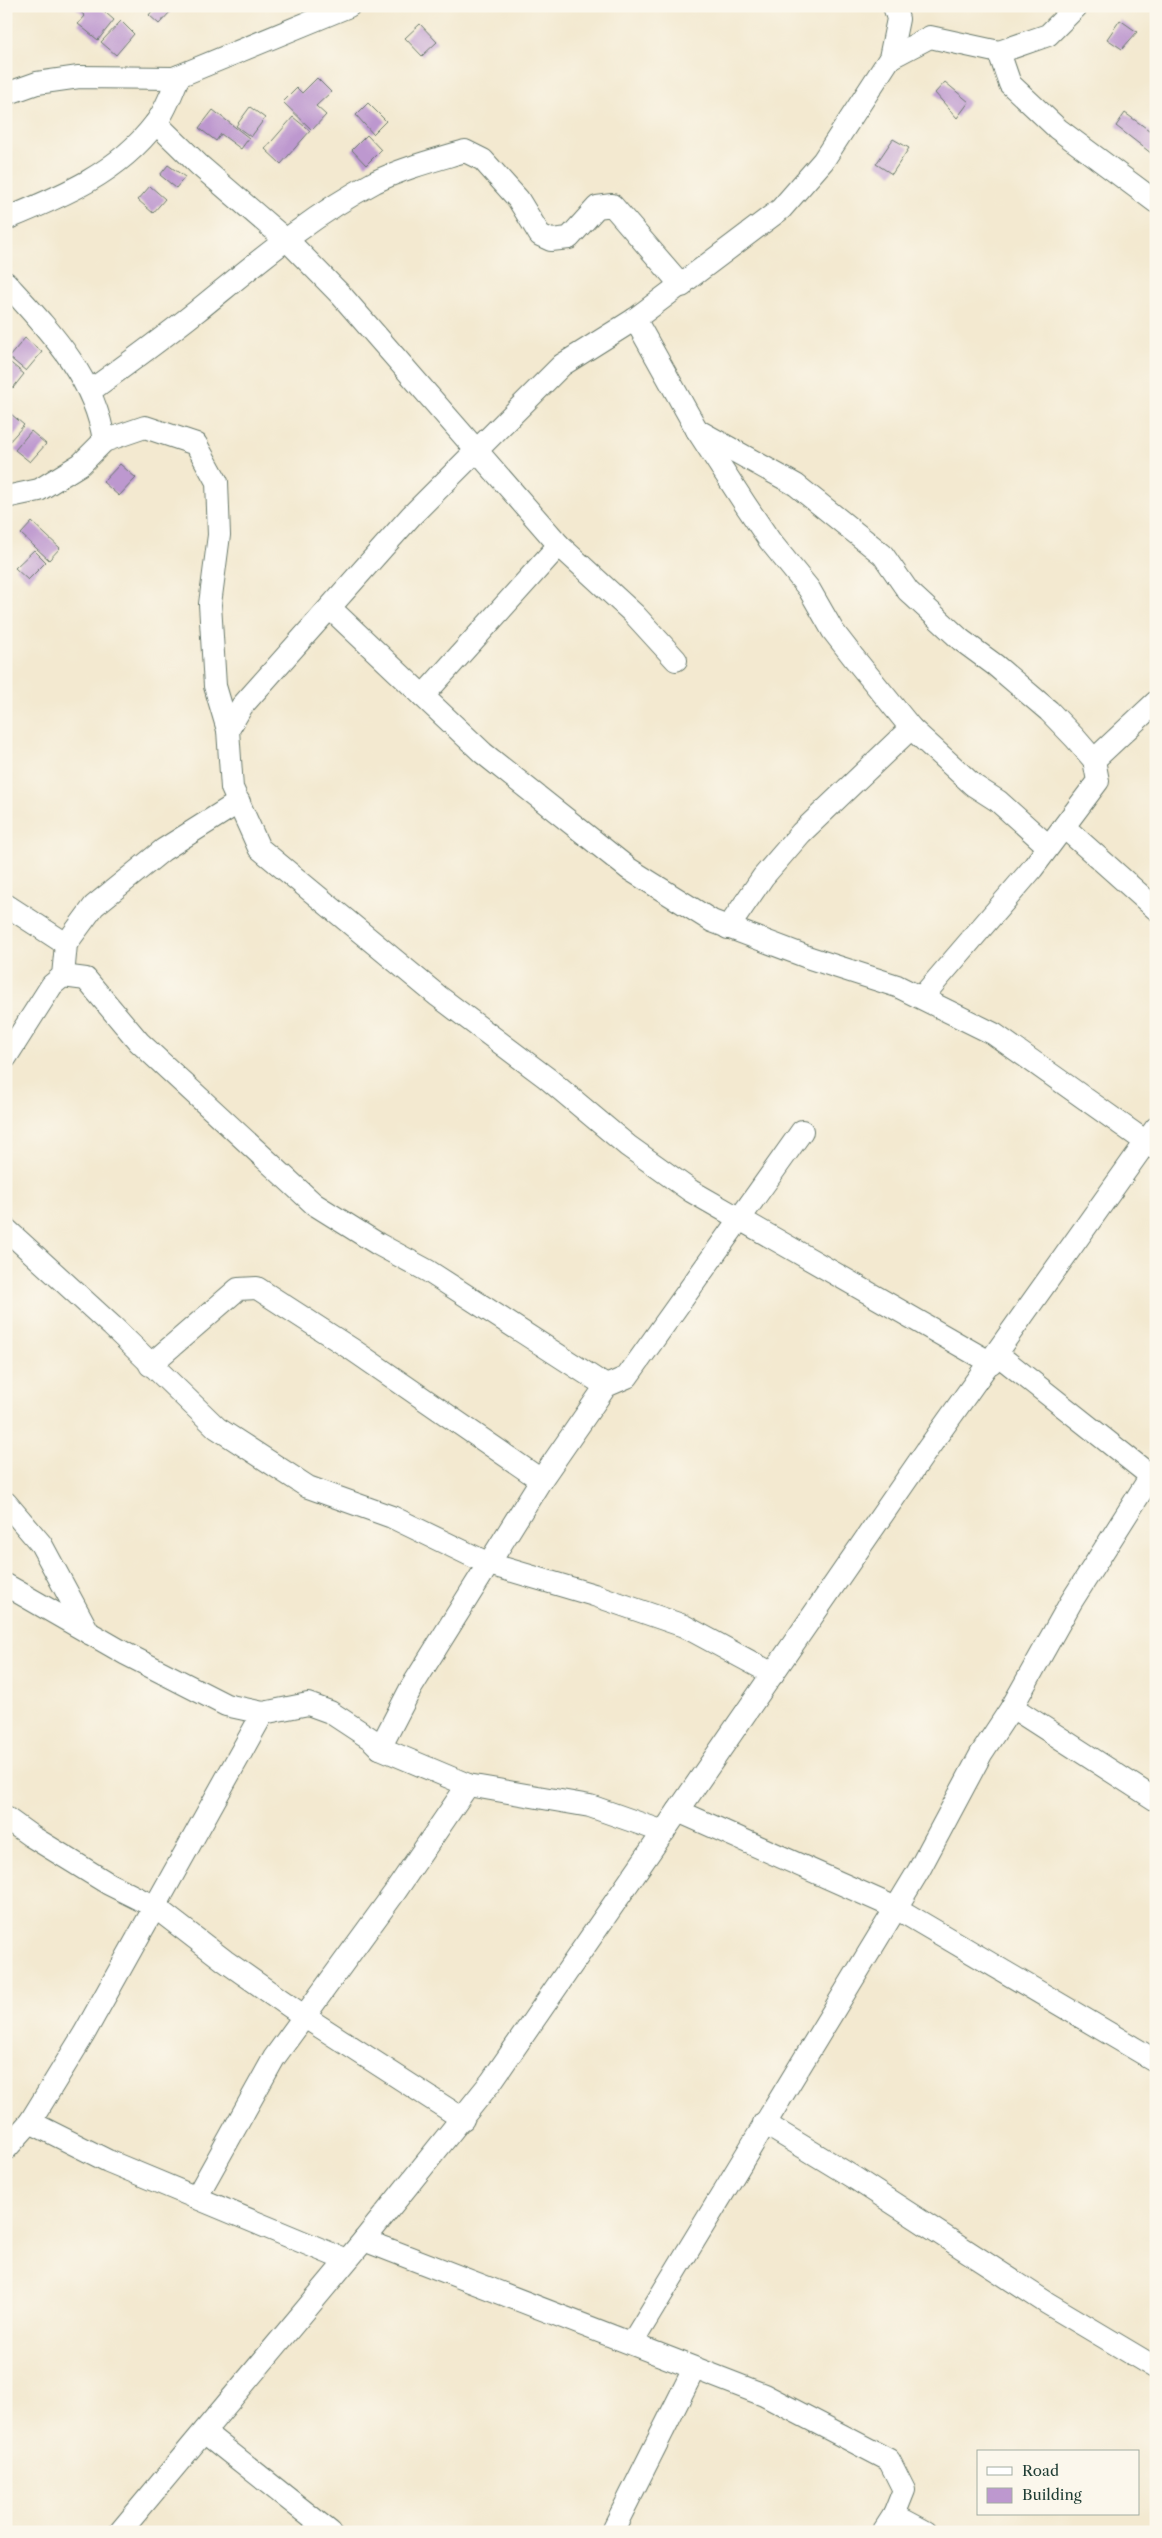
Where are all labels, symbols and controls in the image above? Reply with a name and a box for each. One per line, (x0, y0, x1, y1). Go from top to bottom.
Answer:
legend (977, 2450, 1140, 2516)
text: Road (1022, 2461, 1059, 2480)
text: Building (1022, 2485, 1082, 2504)

